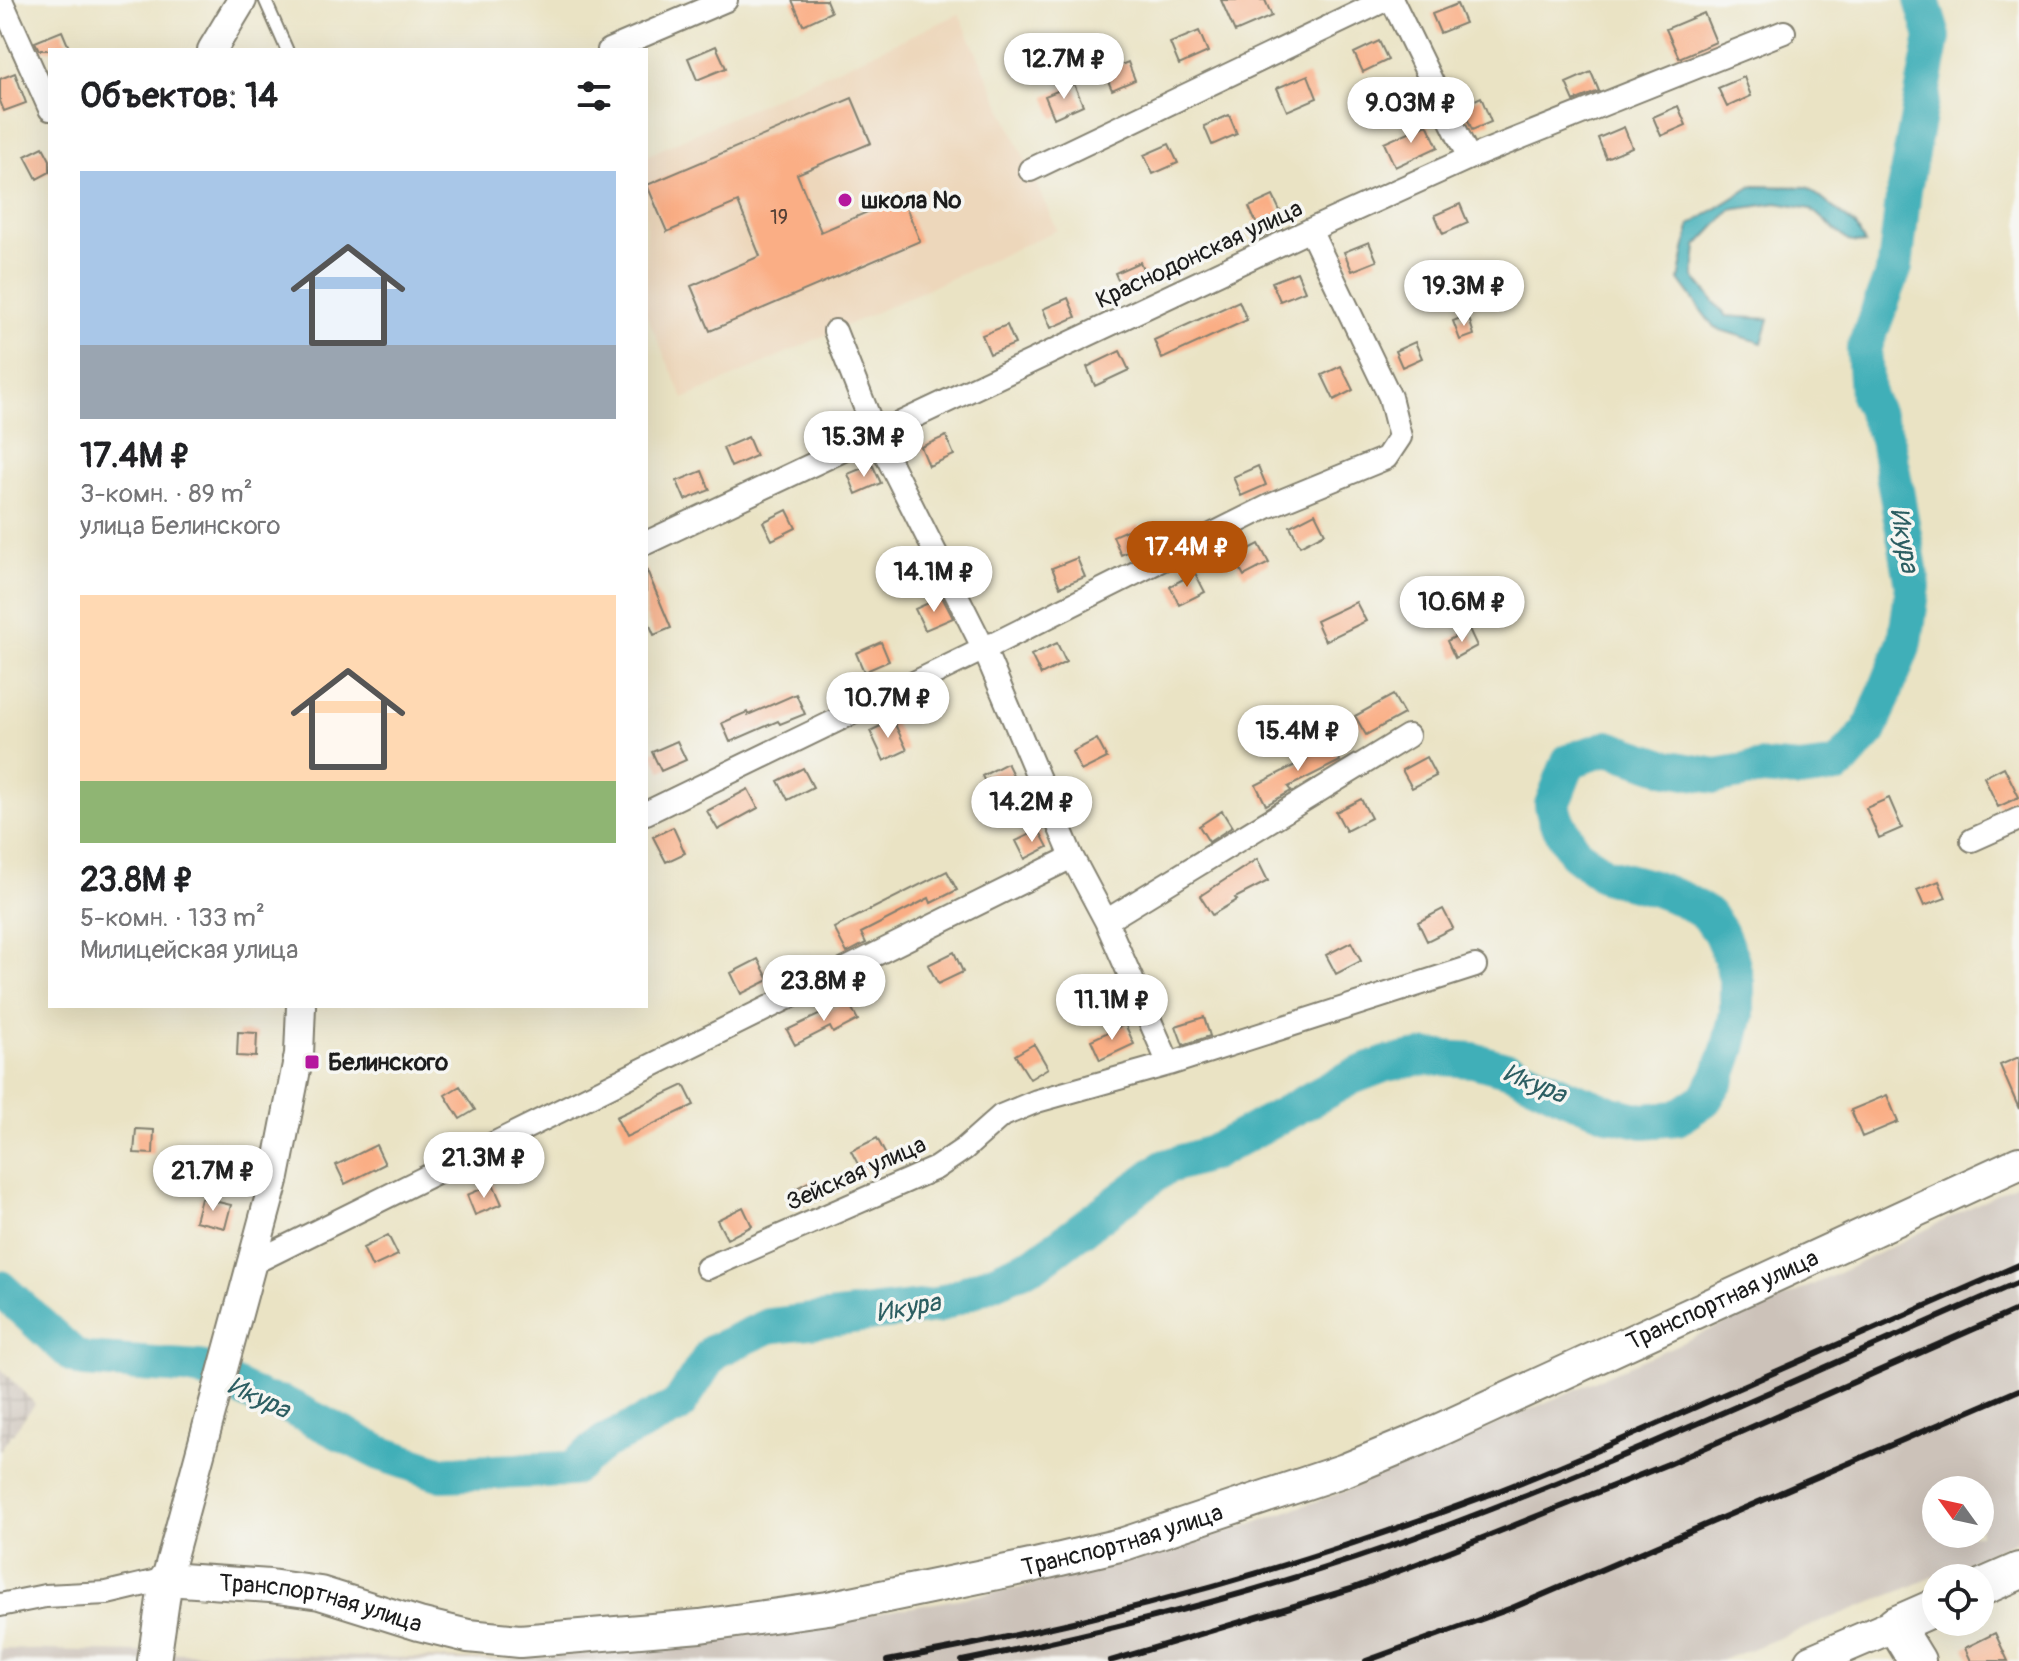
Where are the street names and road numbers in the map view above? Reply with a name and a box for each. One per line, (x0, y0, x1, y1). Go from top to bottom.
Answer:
street label: Краснодонская улица (1091, 194, 1307, 315)
street label: Зейская улица (782, 1130, 931, 1217)
street label: Транспортная улица (1622, 1243, 1823, 1357)
street label: Транспортная улица (1019, 1498, 1227, 1583)
street label: Транспортная улица (218, 1569, 426, 1639)

